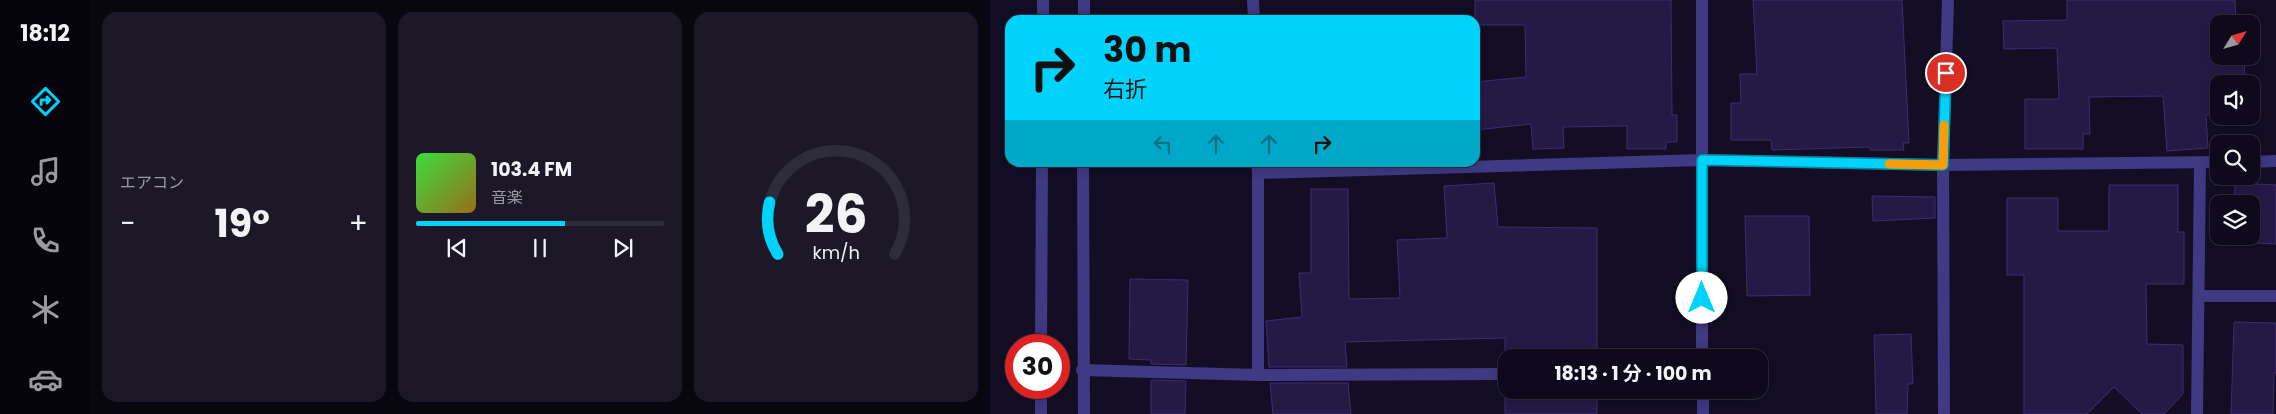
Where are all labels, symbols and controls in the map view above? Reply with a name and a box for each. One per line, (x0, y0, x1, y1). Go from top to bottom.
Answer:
north arrow (2210, 15, 2260, 65)
map controls (2210, 15, 2260, 245)
text: 18:12 (20, 18, 70, 49)
text: 30 m (1103, 25, 1191, 74)
icon: right (1020, 35, 1085, 100)
pin (1925, 52, 1967, 94)
icon: arrive (1932, 59, 1960, 87)
text: 右折 (1103, 74, 1147, 105)
button: sound (2210, 75, 2260, 125)
icon: directions (28, 84, 63, 119)
icon: left (1149, 130, 1177, 158)
icon: ahead (1202, 130, 1230, 158)
icon: ahead (1255, 130, 1283, 158)
icon: right (1308, 130, 1336, 158)
button: search (2210, 135, 2260, 185)
icon: music (28, 154, 63, 189)
text: 103.4 FM (491, 156, 572, 183)
text: エアコン (120, 171, 184, 194)
text: 26 (805, 178, 867, 251)
text: 音楽 (491, 186, 523, 209)
button: layers (2210, 195, 2260, 245)
text: 19° (215, 197, 270, 250)
text: − (120, 204, 135, 243)
text: + (349, 204, 368, 243)
icon: phone (28, 223, 63, 258)
icon: previous (443, 234, 471, 262)
icon: pause (526, 234, 554, 262)
icon: next (609, 234, 637, 262)
text: km/h (812, 240, 860, 265)
position arrow (1675, 271, 1727, 323)
icon: climate (28, 292, 63, 327)
speed limit sign: 30 (1005, 334, 1070, 399)
text: 18:13 · 1 分 · 100 m (1554, 360, 1712, 387)
icon: car (28, 362, 63, 397)

